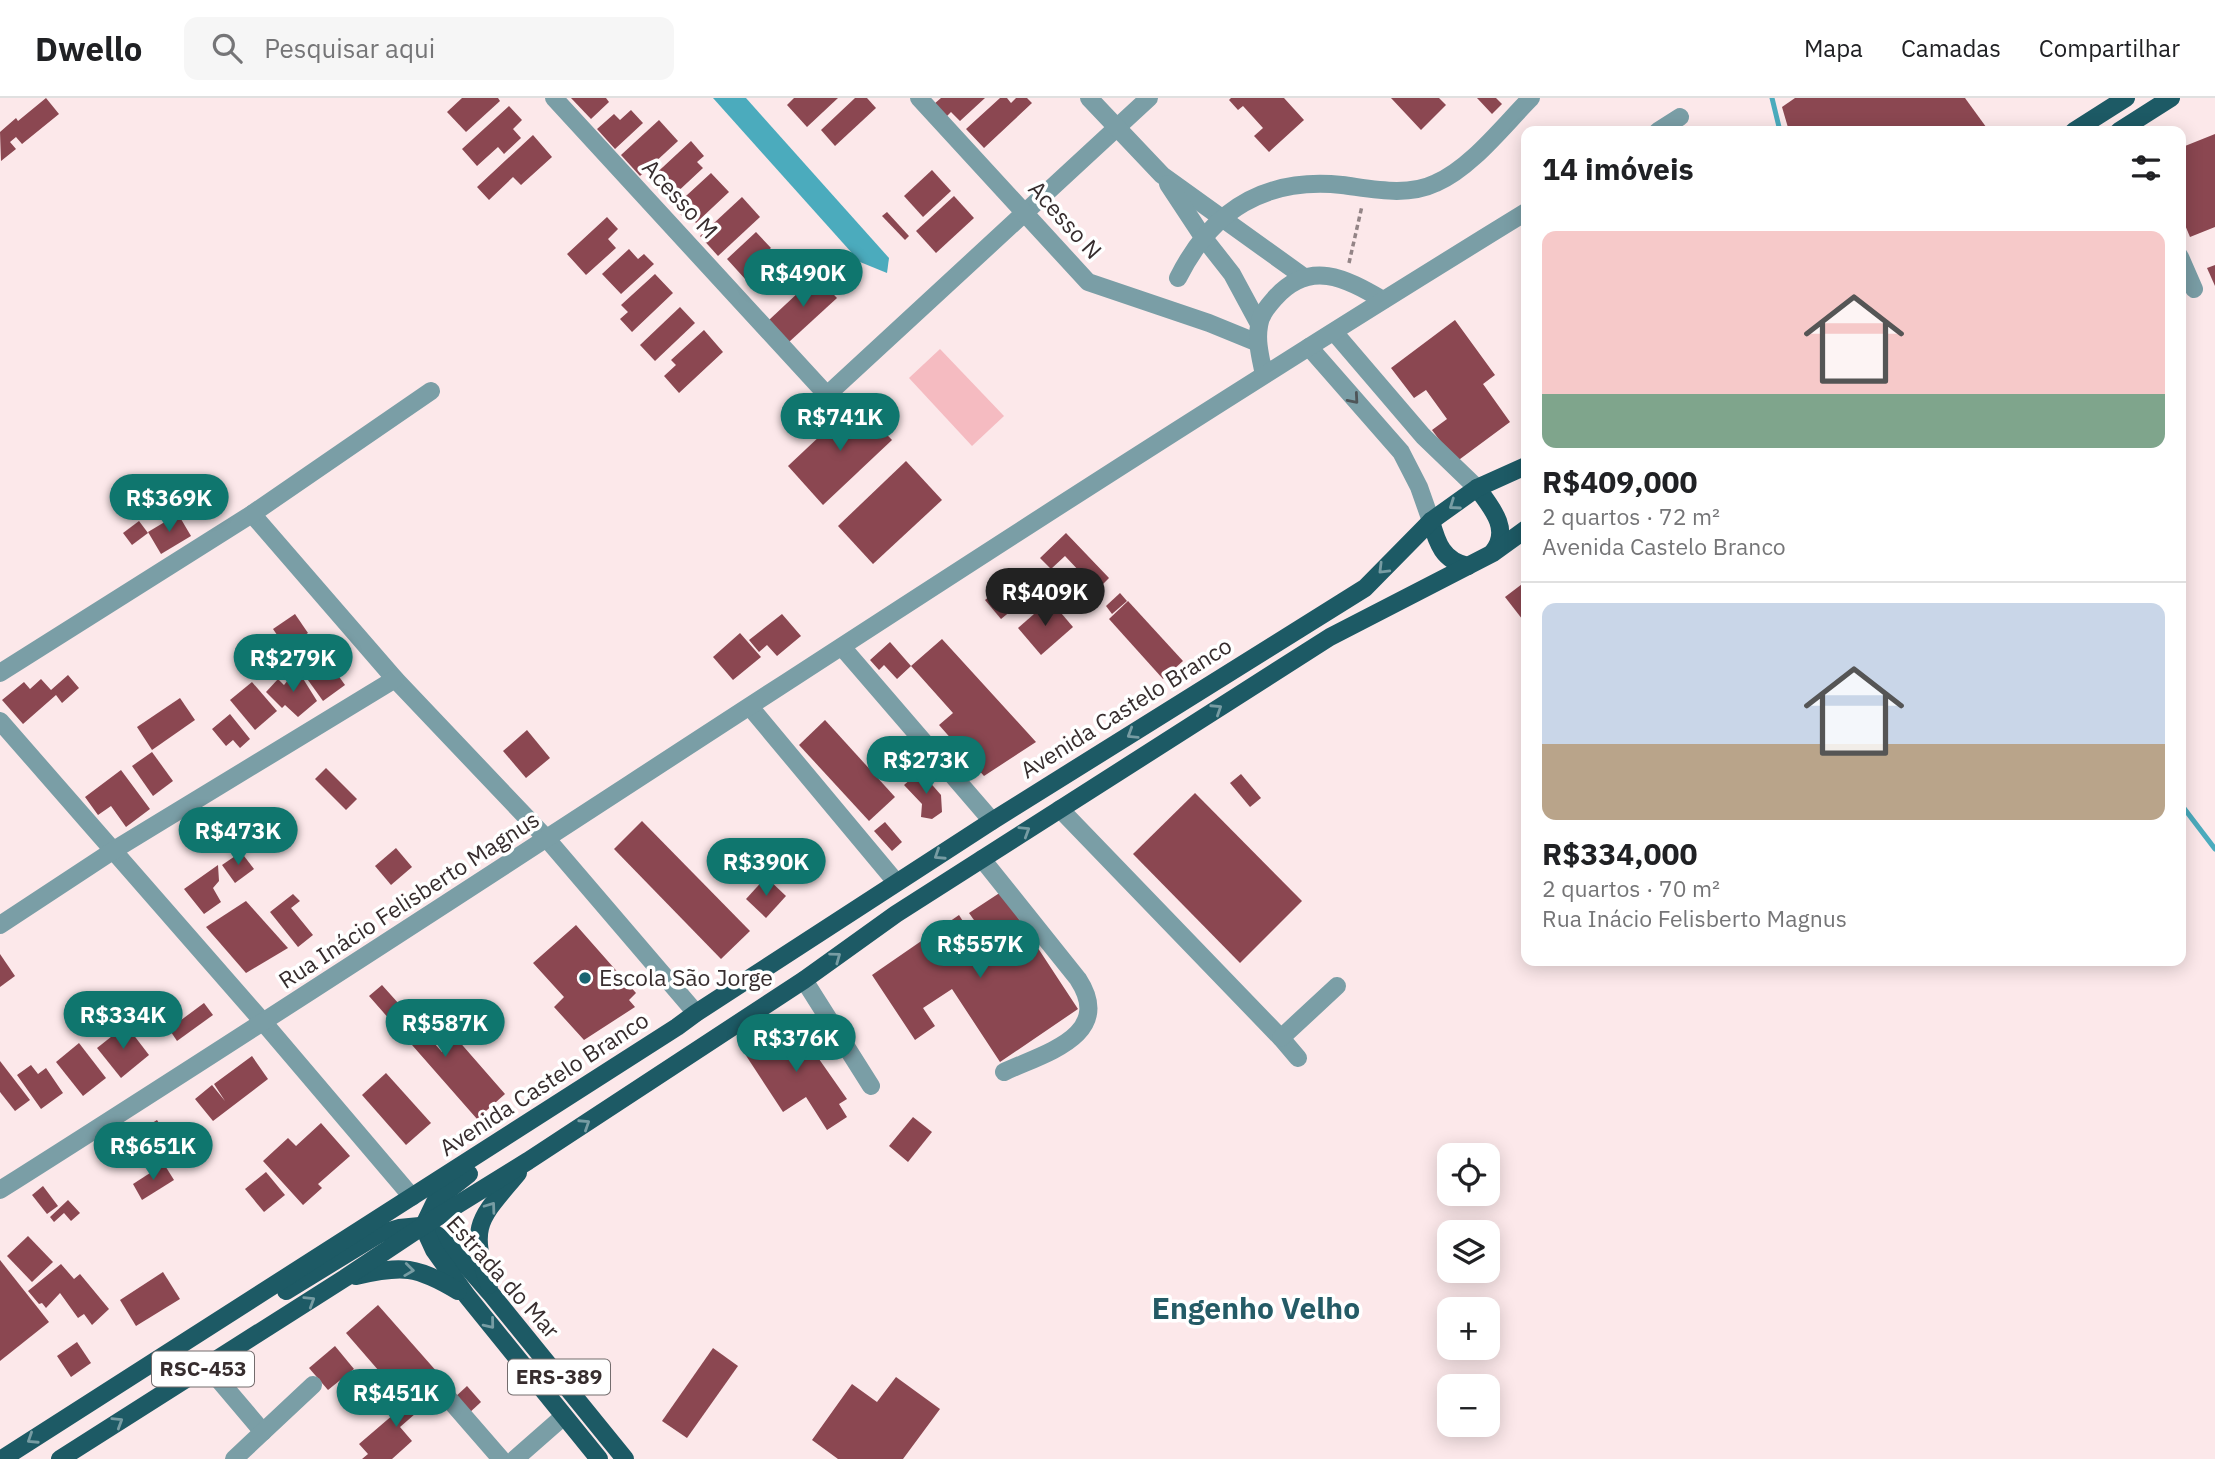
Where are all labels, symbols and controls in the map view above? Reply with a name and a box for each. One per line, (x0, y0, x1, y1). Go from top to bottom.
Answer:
search box (184, 17, 674, 80)
text: Dwello (35, 27, 142, 70)
icon: search (208, 29, 246, 67)
text: Pesquisar aqui (264, 31, 435, 65)
text: Mapa (1804, 32, 1863, 64)
text: Camadas (1901, 32, 2001, 64)
text: Compartilhar (2039, 32, 2180, 64)
text: 14 imóveis (1542, 149, 1694, 188)
icon: filters (2127, 149, 2165, 187)
street label: Acesso M (636, 152, 725, 244)
street label: Acesso N (1023, 174, 1109, 265)
pin: R$490K (746, 250, 860, 309)
text: R$490K (760, 257, 846, 287)
icon: home (1791, 276, 1917, 402)
one-way arrow (1346, 391, 1358, 404)
pin: R$741K (783, 394, 897, 453)
text: R$741K (797, 401, 883, 431)
text: R$409,000 (1542, 462, 1698, 501)
pin: R$369K (112, 474, 226, 534)
text: R$369K (126, 482, 212, 512)
one-way arrow (1449, 496, 1462, 509)
text: 2 quartos · 72 m² (1542, 501, 1720, 531)
text: Avenida Castelo Branco (1542, 531, 1786, 561)
one-way arrow (1379, 561, 1391, 573)
pin: R$409K (988, 568, 1102, 628)
text: R$409K (1002, 576, 1088, 606)
street label: Avenida Castelo Branco (1014, 630, 1237, 784)
pin: R$279K (236, 634, 350, 694)
text: R$279K (250, 642, 336, 672)
icon: home (1791, 648, 1917, 774)
one-way arrow (1209, 705, 1222, 718)
one-way arrow (1126, 725, 1139, 738)
pin: R$273K (869, 736, 983, 796)
text: R$273K (883, 744, 969, 774)
street label: Rua Inácio Felisberto Magnus (272, 804, 545, 995)
pin: R$473K (181, 808, 295, 867)
text: R$473K (195, 815, 281, 845)
one-way arrow (1017, 827, 1030, 840)
text: R$334,000 (1542, 834, 1698, 873)
pin: R$390K (709, 838, 823, 898)
text: R$390K (723, 846, 809, 876)
one-way arrow (934, 847, 947, 860)
text: 2 quartos · 70 m² (1542, 873, 1720, 903)
text: Rua Inácio Felisberto Magnus (1542, 903, 1847, 933)
pin: R$557K (923, 920, 1037, 980)
text: R$557K (937, 928, 1023, 958)
one-way arrow (828, 953, 841, 965)
place label: Escola São Jorge (599, 962, 773, 992)
marker: Escola São Jorge (577, 970, 593, 986)
pin: R$334K (66, 992, 180, 1051)
text: R$334K (80, 999, 166, 1029)
pin: R$587K (388, 1000, 502, 1059)
street label: Avenida Castelo Branco (433, 1004, 654, 1162)
text: R$587K (402, 1007, 488, 1037)
pin: R$376K (739, 1014, 853, 1074)
text: R$376K (753, 1022, 839, 1052)
one-way arrow (577, 1120, 590, 1132)
pin: R$651K (96, 1122, 210, 1182)
text: R$651K (110, 1130, 196, 1160)
map controls (1437, 1143, 1500, 1437)
button: locate (1437, 1143, 1500, 1206)
one-way arrow (483, 1202, 495, 1215)
street label: Estrada do Mar (441, 1209, 567, 1344)
button: layers (1437, 1220, 1500, 1283)
one-way arrow (403, 1262, 414, 1277)
district label: Engenho Velho (1152, 1288, 1360, 1327)
one-way arrow (302, 1296, 315, 1309)
button: + (1437, 1297, 1500, 1360)
one-way arrow (482, 1316, 494, 1329)
road number: RSC-453 (152, 1352, 254, 1386)
road number: ERS-389 (508, 1360, 610, 1394)
pin: R$451K (339, 1370, 453, 1429)
button: − (1437, 1374, 1500, 1437)
text: R$451K (353, 1377, 439, 1407)
one-way arrow (110, 1418, 123, 1431)
one-way arrow (27, 1431, 40, 1444)

